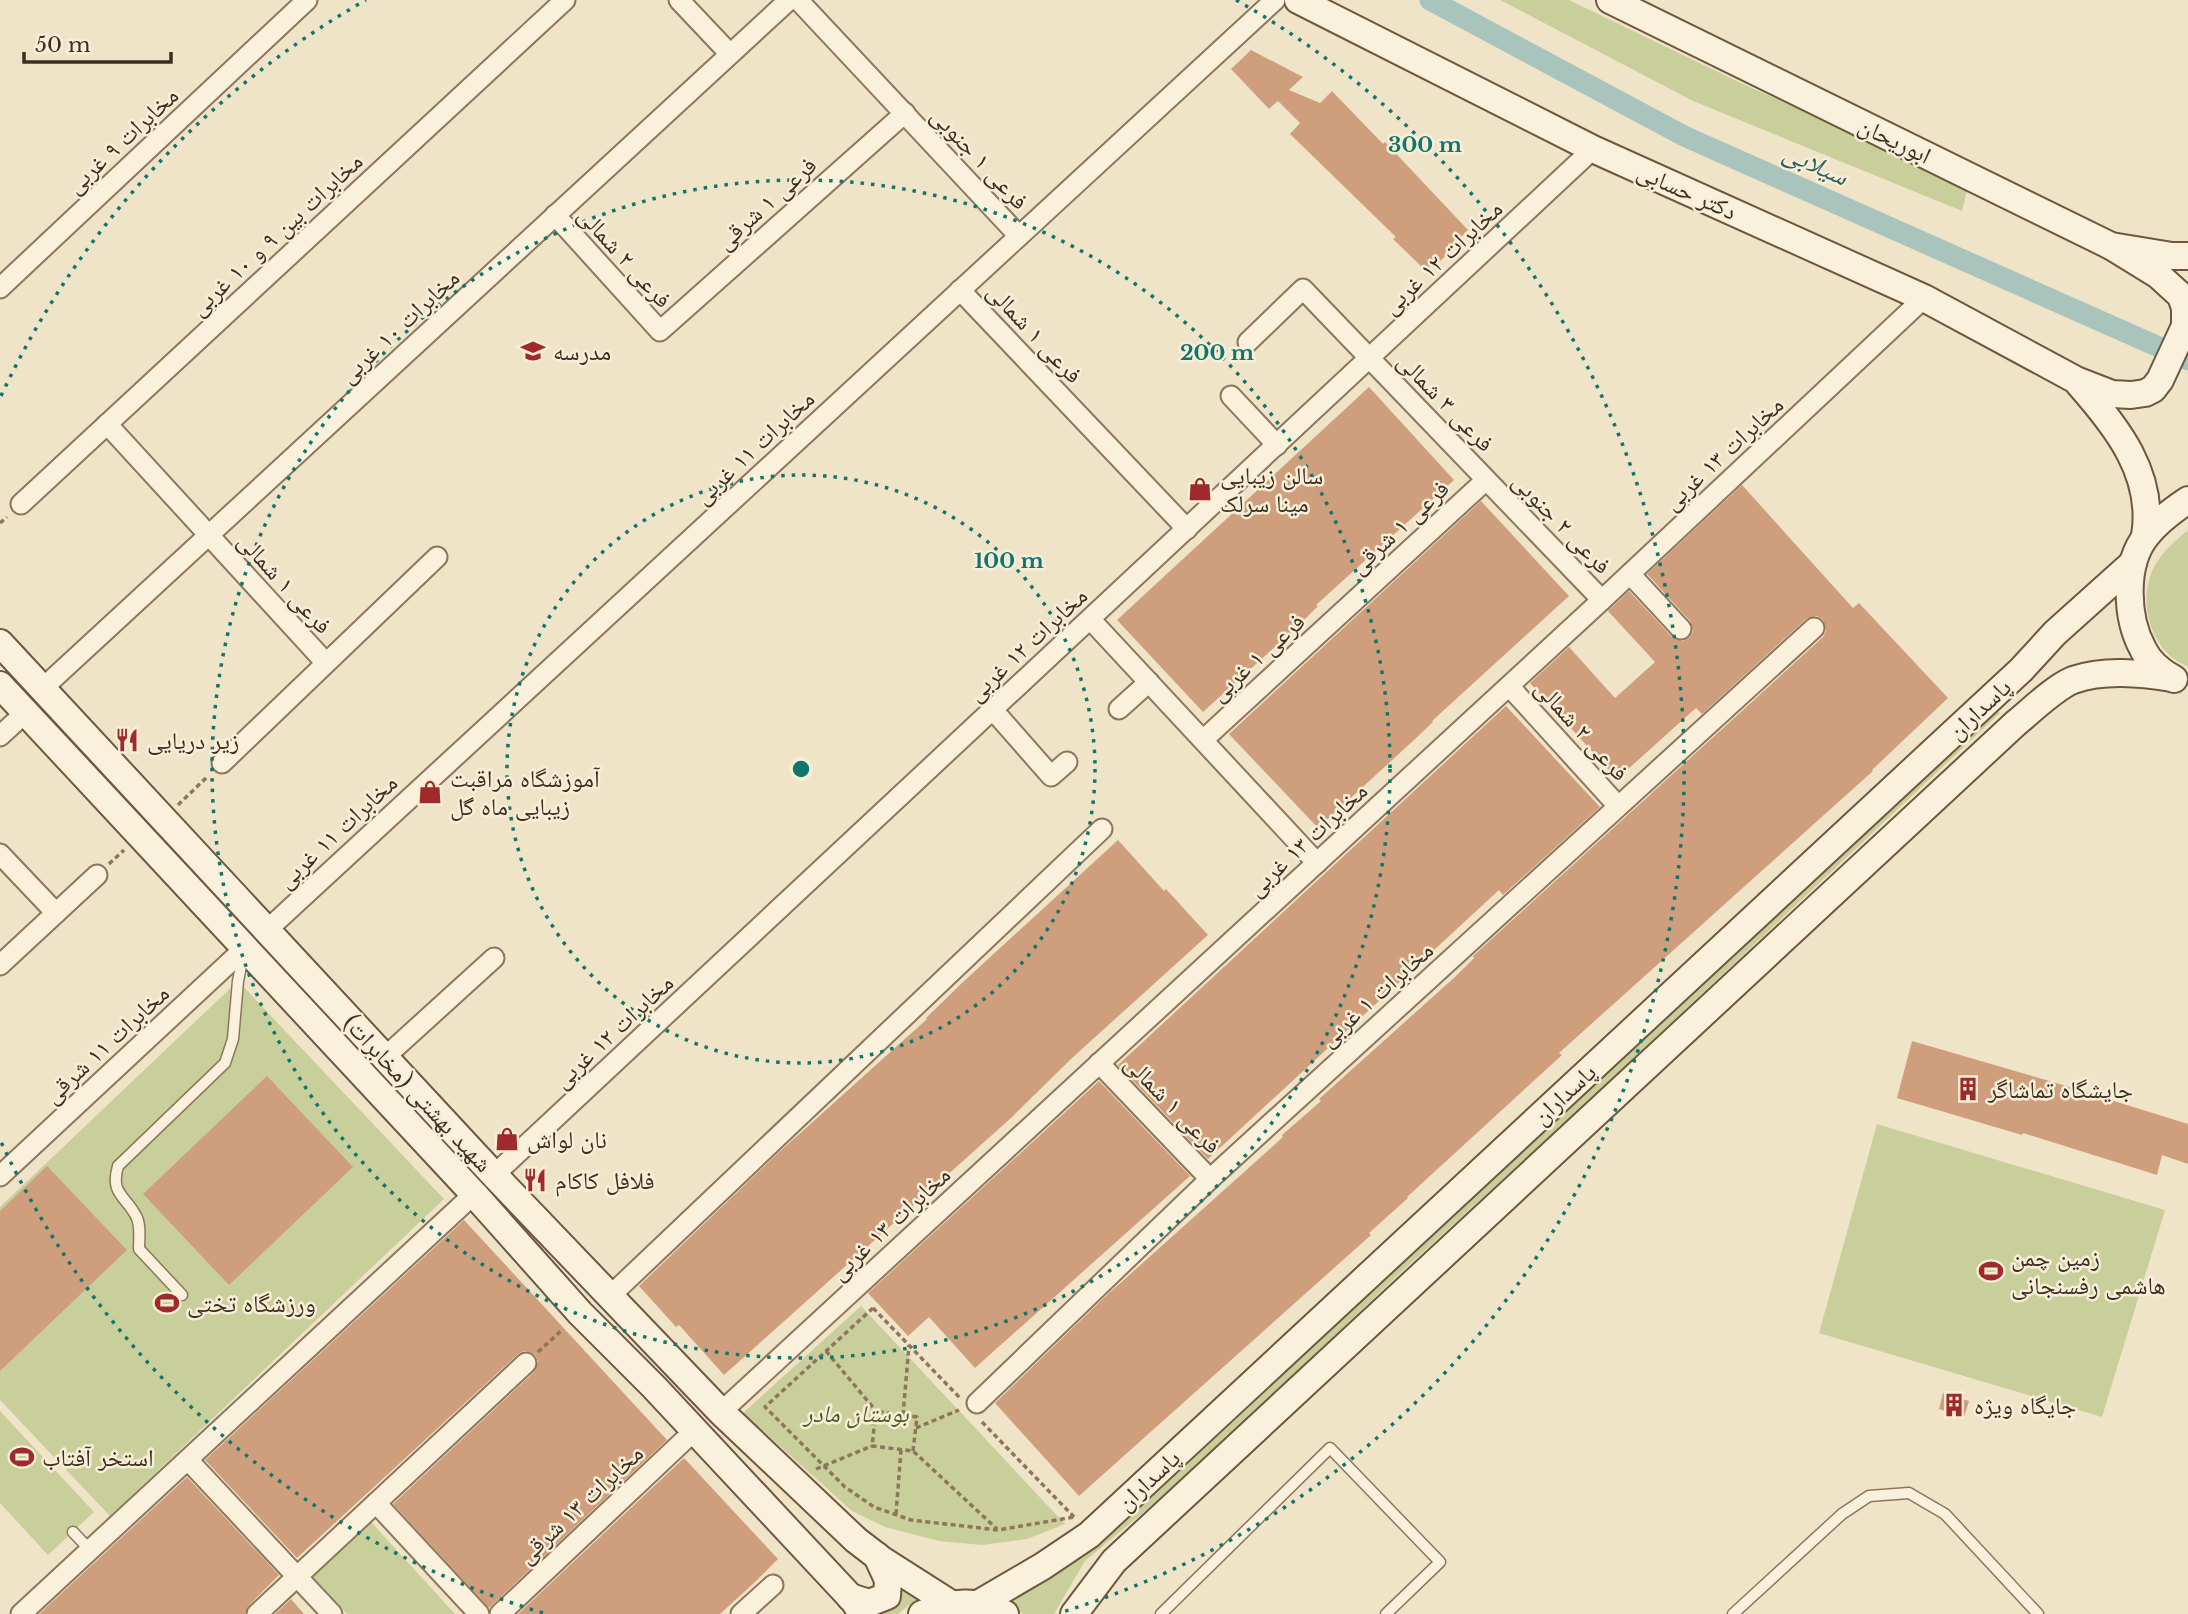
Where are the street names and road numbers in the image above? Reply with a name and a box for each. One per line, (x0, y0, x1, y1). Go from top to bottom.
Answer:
street label: مخابرات ۹ غربی (60, 81, 184, 199)
street label: فرعی ۱ جنوبی (925, 101, 1035, 215)
street label: ابوریحان (1854, 110, 1936, 170)
street label: مخابرات بین ۹ و ۱۰ غربی (184, 146, 368, 322)
street label: فرعی ۱ شرقی (710, 150, 822, 256)
street label: دکتر حسابی (1633, 156, 1741, 226)
street label: مخابرات ۱۲ غربی (1376, 194, 1508, 320)
street label: فرعی ۲ شمالی (572, 200, 678, 314)
street label: مخابرات ۱۰ غربی (333, 263, 465, 389)
street label: فرعی ۱ شمالی (981, 277, 1089, 389)
street label: فرعی ۳ شمالی (1392, 346, 1500, 458)
street label: مخابرات ۱۱ غربی (688, 384, 820, 510)
street label: مخابرات ۱۳ غربی (1657, 390, 1789, 516)
street label: فرعی ۲ جنوبی (1507, 466, 1617, 580)
street label: فرعی ۱ شرقی (1343, 474, 1455, 580)
street label: فرعی ۱ شمالی (232, 526, 338, 640)
street label: مخابرات ۱۲ غربی (961, 581, 1093, 707)
street label: فرعی ۱ غربی (1204, 607, 1310, 707)
street label: پاسداران (1941, 672, 2017, 746)
street label: فرعی ۲ شمالی (1529, 673, 1635, 787)
street label: مخابرات ۱۱ غربی (271, 768, 403, 894)
street label: مخابرات ۱۳ غربی (1241, 776, 1373, 902)
street label: مخابرات ۱ غربی (1313, 935, 1439, 1053)
street label: مخابرات ۱۲ غربی (547, 968, 679, 1094)
street label: مخابرات ۱۱ شرقی (37, 979, 175, 1109)
street label: شهید بهشتی (مخابرات) (337, 1008, 499, 1178)
street label: فرعی ۱ شمالی (1119, 1048, 1227, 1160)
street label: پاسداران (1526, 1057, 1602, 1131)
street label: مخابرات ۱۳ غربی (824, 1160, 956, 1286)
street label: مخابرات ۱۳ شرقی (511, 1439, 649, 1569)
street label: پاسداران (1110, 1443, 1186, 1517)

